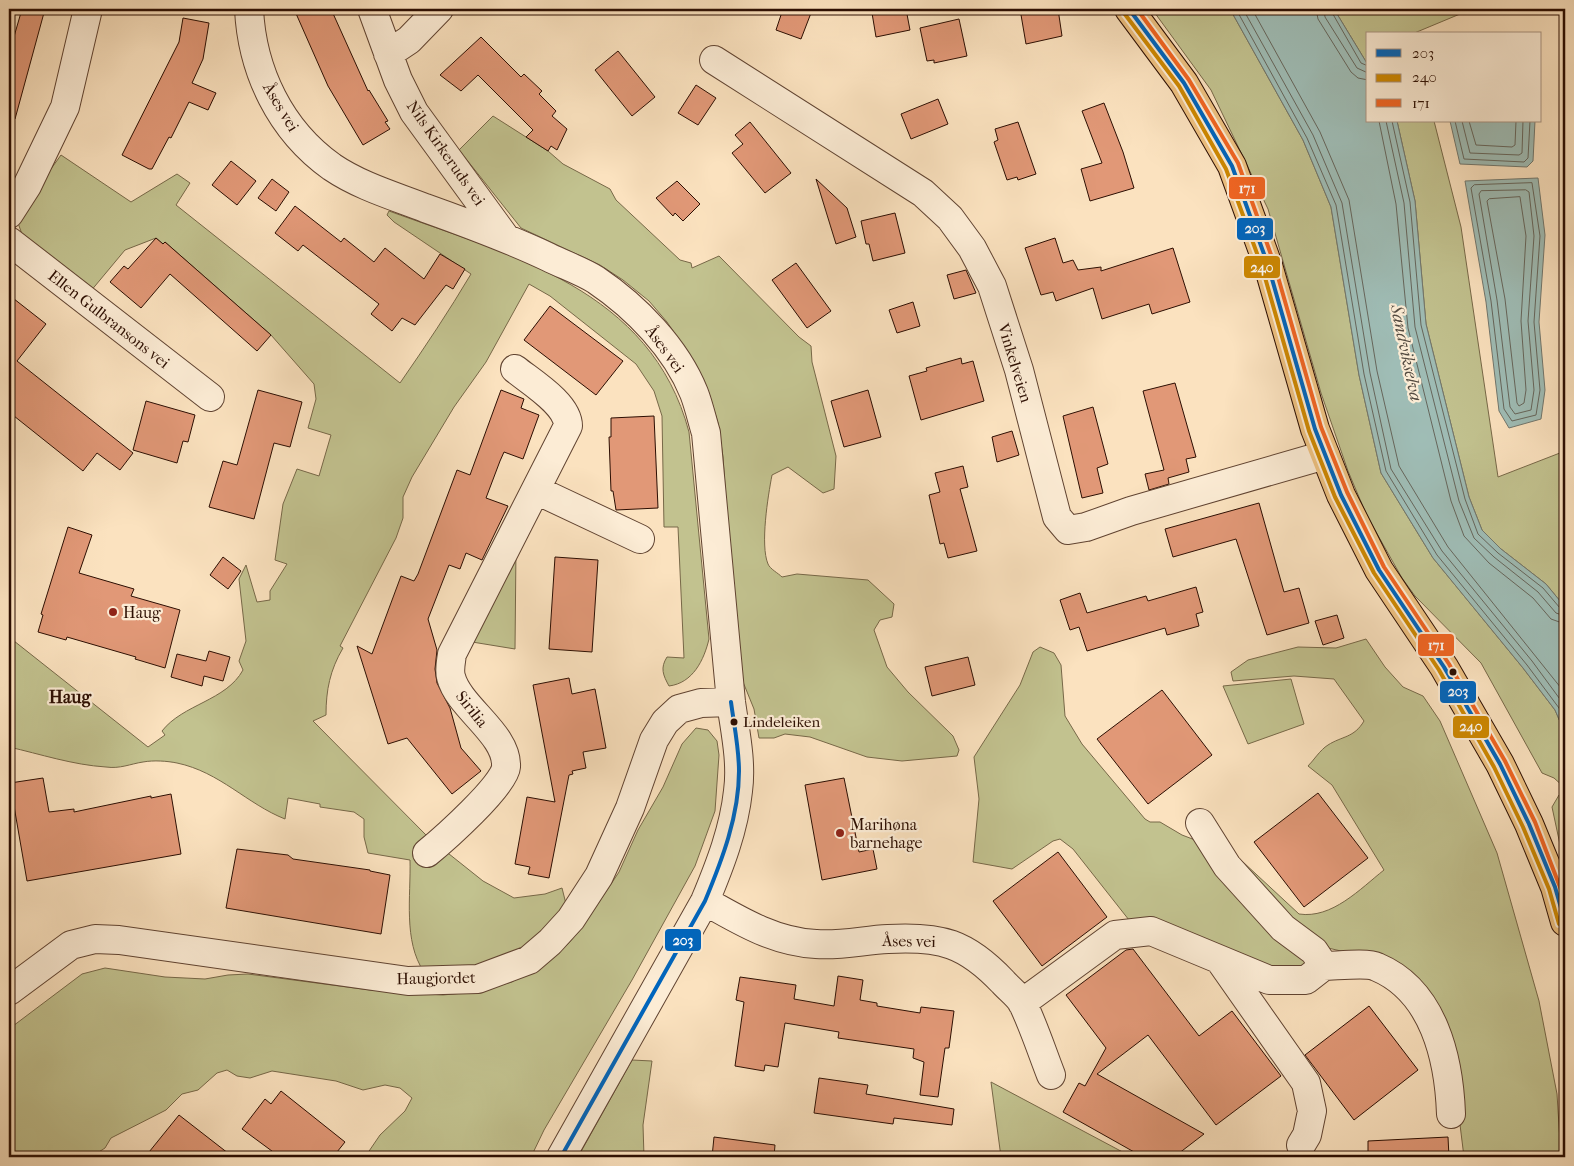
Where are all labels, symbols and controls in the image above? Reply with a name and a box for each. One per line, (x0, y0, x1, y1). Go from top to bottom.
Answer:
legend (1366, 32, 1542, 122)
text: 203 (1412, 44, 1434, 62)
text: 240 (1412, 68, 1437, 86)
street label: Åses vei (258, 78, 304, 135)
text: 171 (1412, 94, 1430, 112)
street label: Nils Kirkeruds vei (403, 97, 489, 209)
line badge: 171 (1228, 176, 1266, 200)
text: 171 (1239, 180, 1255, 197)
line badge: 203 (1236, 217, 1274, 241)
text: 203 (1245, 220, 1266, 237)
line badge: 240 (1243, 255, 1281, 279)
text: 240 (1250, 259, 1274, 276)
street label: Ellen Gulbransons vei (45, 266, 174, 372)
water label: Sandvikselva (1385, 302, 1426, 403)
street label: Åses vei (641, 320, 689, 377)
street label: Vinkelveien (994, 320, 1036, 406)
place label: Haug (123, 603, 161, 622)
marker: Haug (107, 606, 119, 618)
line badge: 171 (1417, 633, 1455, 657)
text: 171 (1428, 637, 1444, 654)
unlabelled marker (1448, 667, 1458, 677)
line badge: 203 (1439, 680, 1477, 704)
text: 203 (1448, 683, 1469, 700)
district label: Haug (49, 687, 93, 708)
street label: Sirilia (452, 687, 492, 731)
place label: Lindeleiken (743, 713, 820, 731)
line badge: 240 (1452, 715, 1490, 739)
marker: Lindeleiken (729, 717, 739, 727)
text: 240 (1459, 718, 1483, 735)
place label: Marihøna barnehage (849, 815, 923, 852)
marker: Marihøna barnehage (834, 827, 846, 839)
line badge: 203 (664, 928, 702, 952)
street label: Åses vei (881, 930, 936, 951)
text: 203 (673, 932, 694, 949)
street label: Haugjordet (396, 968, 476, 988)

